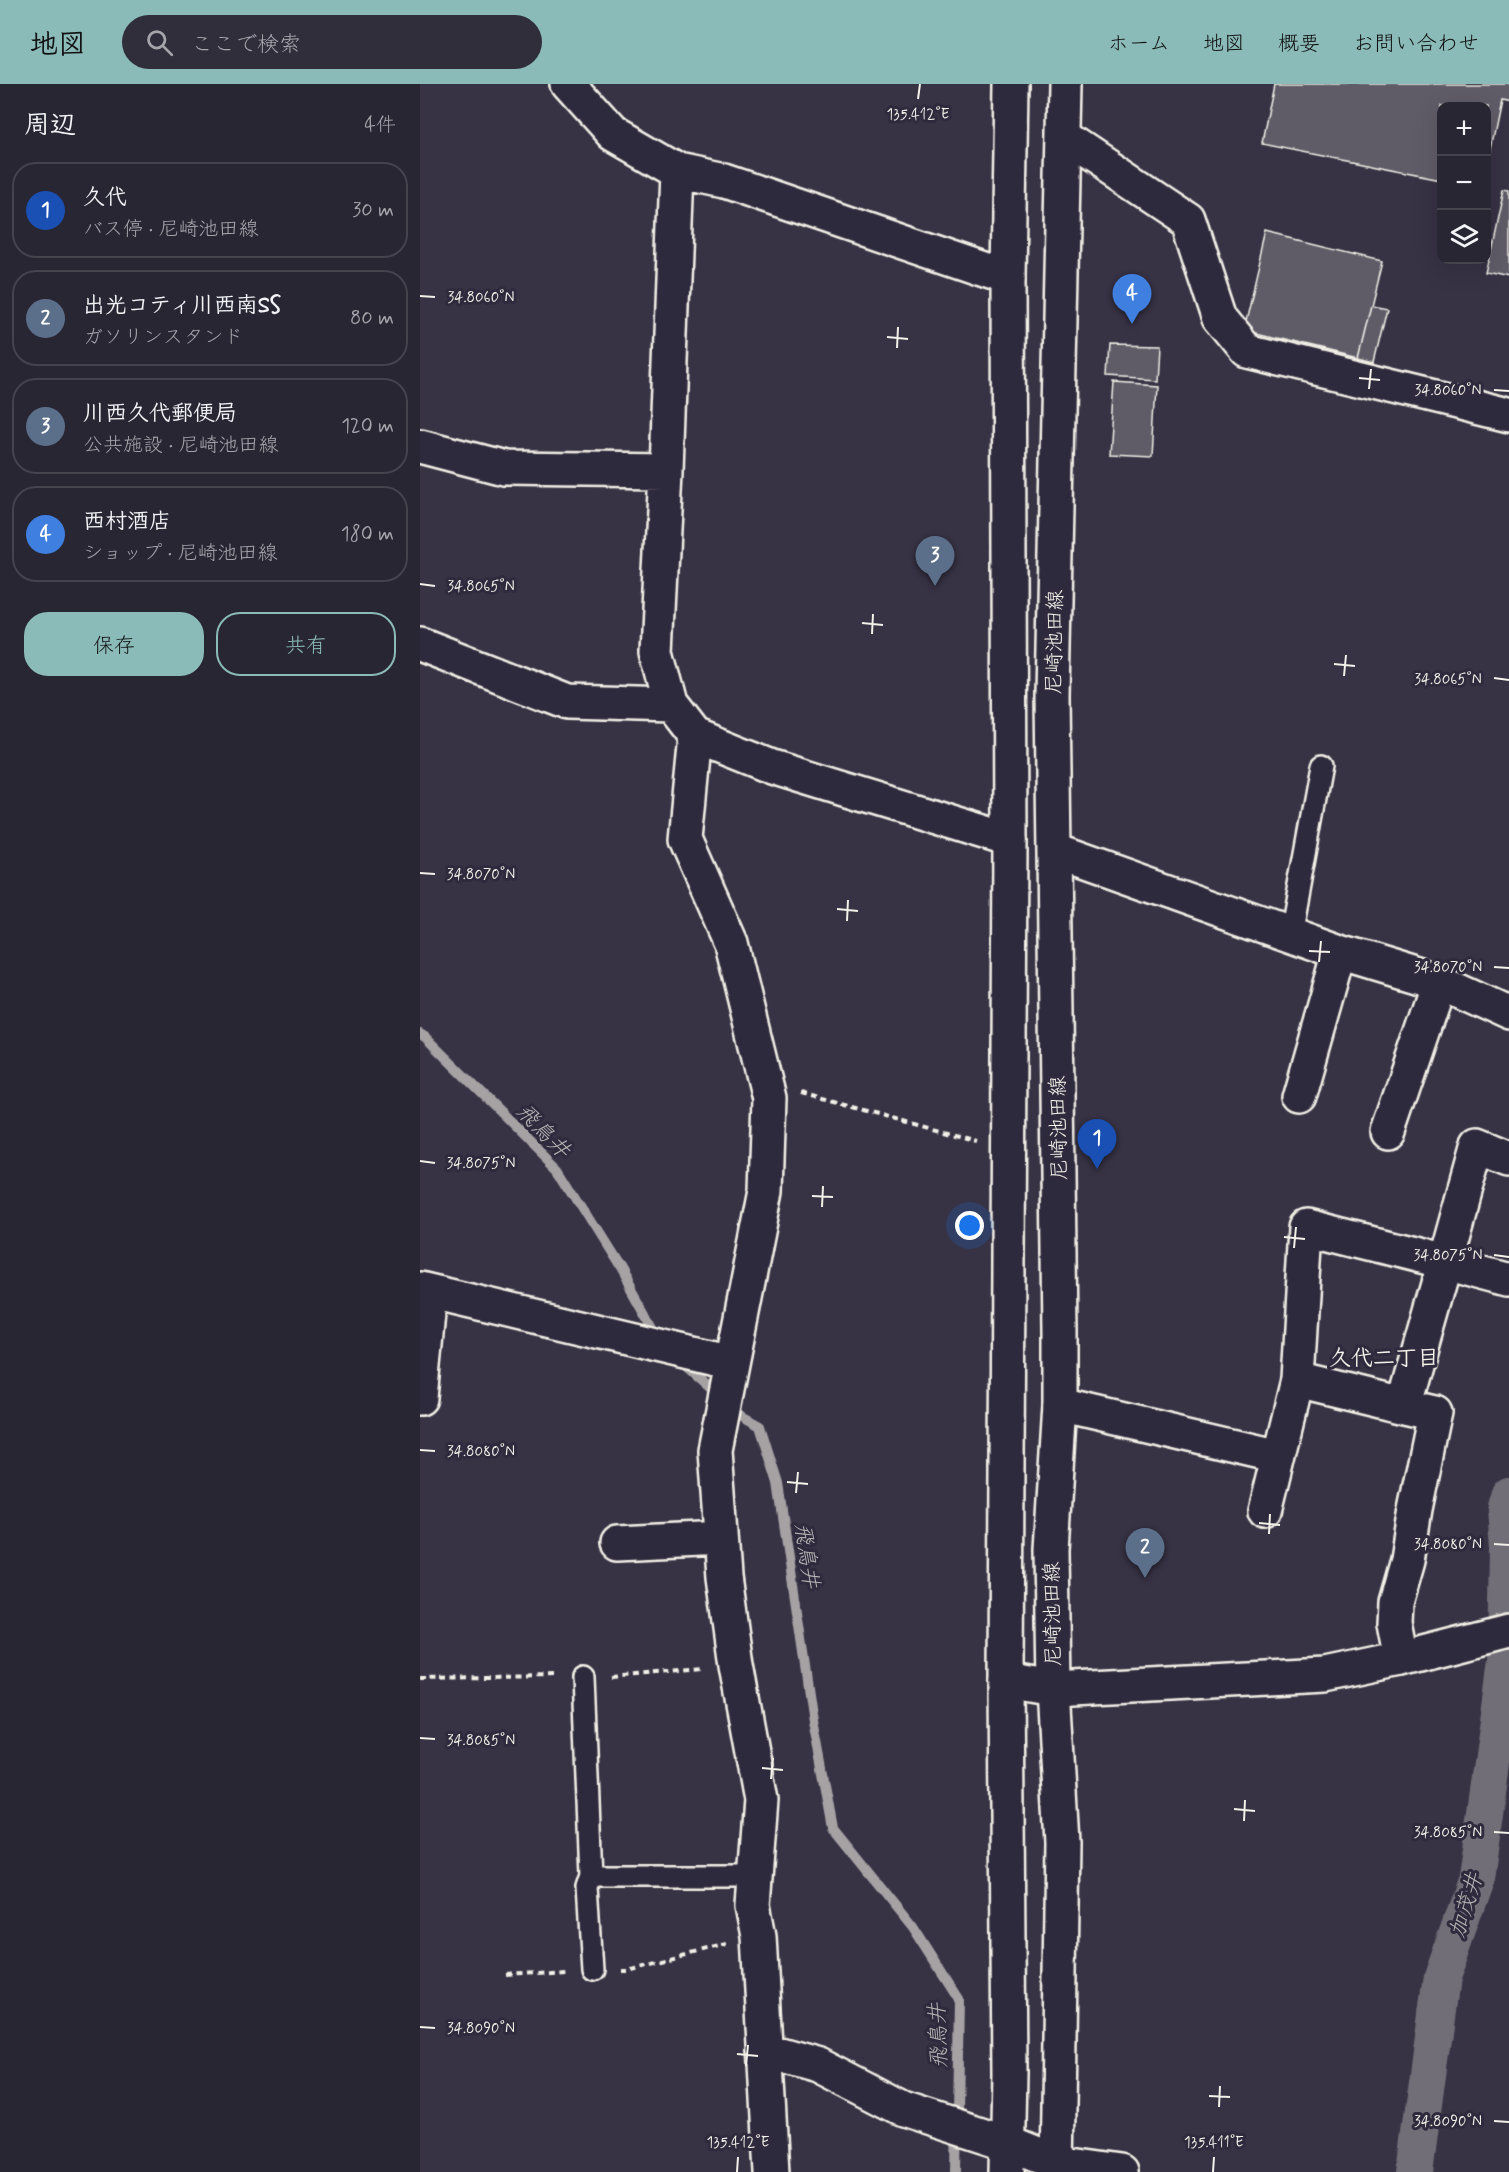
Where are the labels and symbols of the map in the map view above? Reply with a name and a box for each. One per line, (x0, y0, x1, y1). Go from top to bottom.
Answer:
text: 135.412°E (887, 105, 950, 125)
pin: 4 (1112, 274, 1152, 324)
text: 34.8060°N (448, 288, 514, 308)
text: 34.8060°N (1415, 381, 1481, 401)
pin: 3 (916, 536, 954, 586)
text: 34.8065°N (447, 577, 515, 597)
street label: 尼崎池田線 (1040, 589, 1070, 695)
text: 34.8065°N (1414, 670, 1482, 690)
text: 34.8070°N (447, 865, 515, 885)
text: 34.8070°N (1414, 958, 1482, 978)
street label: 尼崎池田線 (1044, 1075, 1074, 1181)
water label: 飛鳥井 (510, 1098, 576, 1166)
pin: 1 (1078, 1120, 1116, 1169)
text: 34.8075°N (447, 1154, 515, 1174)
your location (955, 1211, 984, 1240)
text: 34.8075°N (1414, 1246, 1482, 1266)
district label: 久代二丁目 (1329, 1345, 1439, 1373)
text: 34.8080°N (447, 1442, 515, 1462)
water label: 飛鳥井 (788, 1521, 825, 1591)
pin: 2 (1126, 1528, 1164, 1578)
text: 34.8080°N (1414, 1535, 1482, 1555)
street label: 尼崎池田線 (1038, 1561, 1068, 1667)
text: 34.8085°N (447, 1731, 515, 1751)
text: 34.8085°N (1414, 1823, 1482, 1843)
water label: 加茂井 (1444, 1869, 1490, 1941)
water label: 飛鳥井 (924, 2001, 954, 2069)
text: 34.8090°N (447, 2019, 515, 2039)
text: 34.8090°N (1414, 2112, 1482, 2132)
text: 135.412°E (707, 2133, 770, 2153)
text: 135.411°E (1184, 2133, 1244, 2153)

